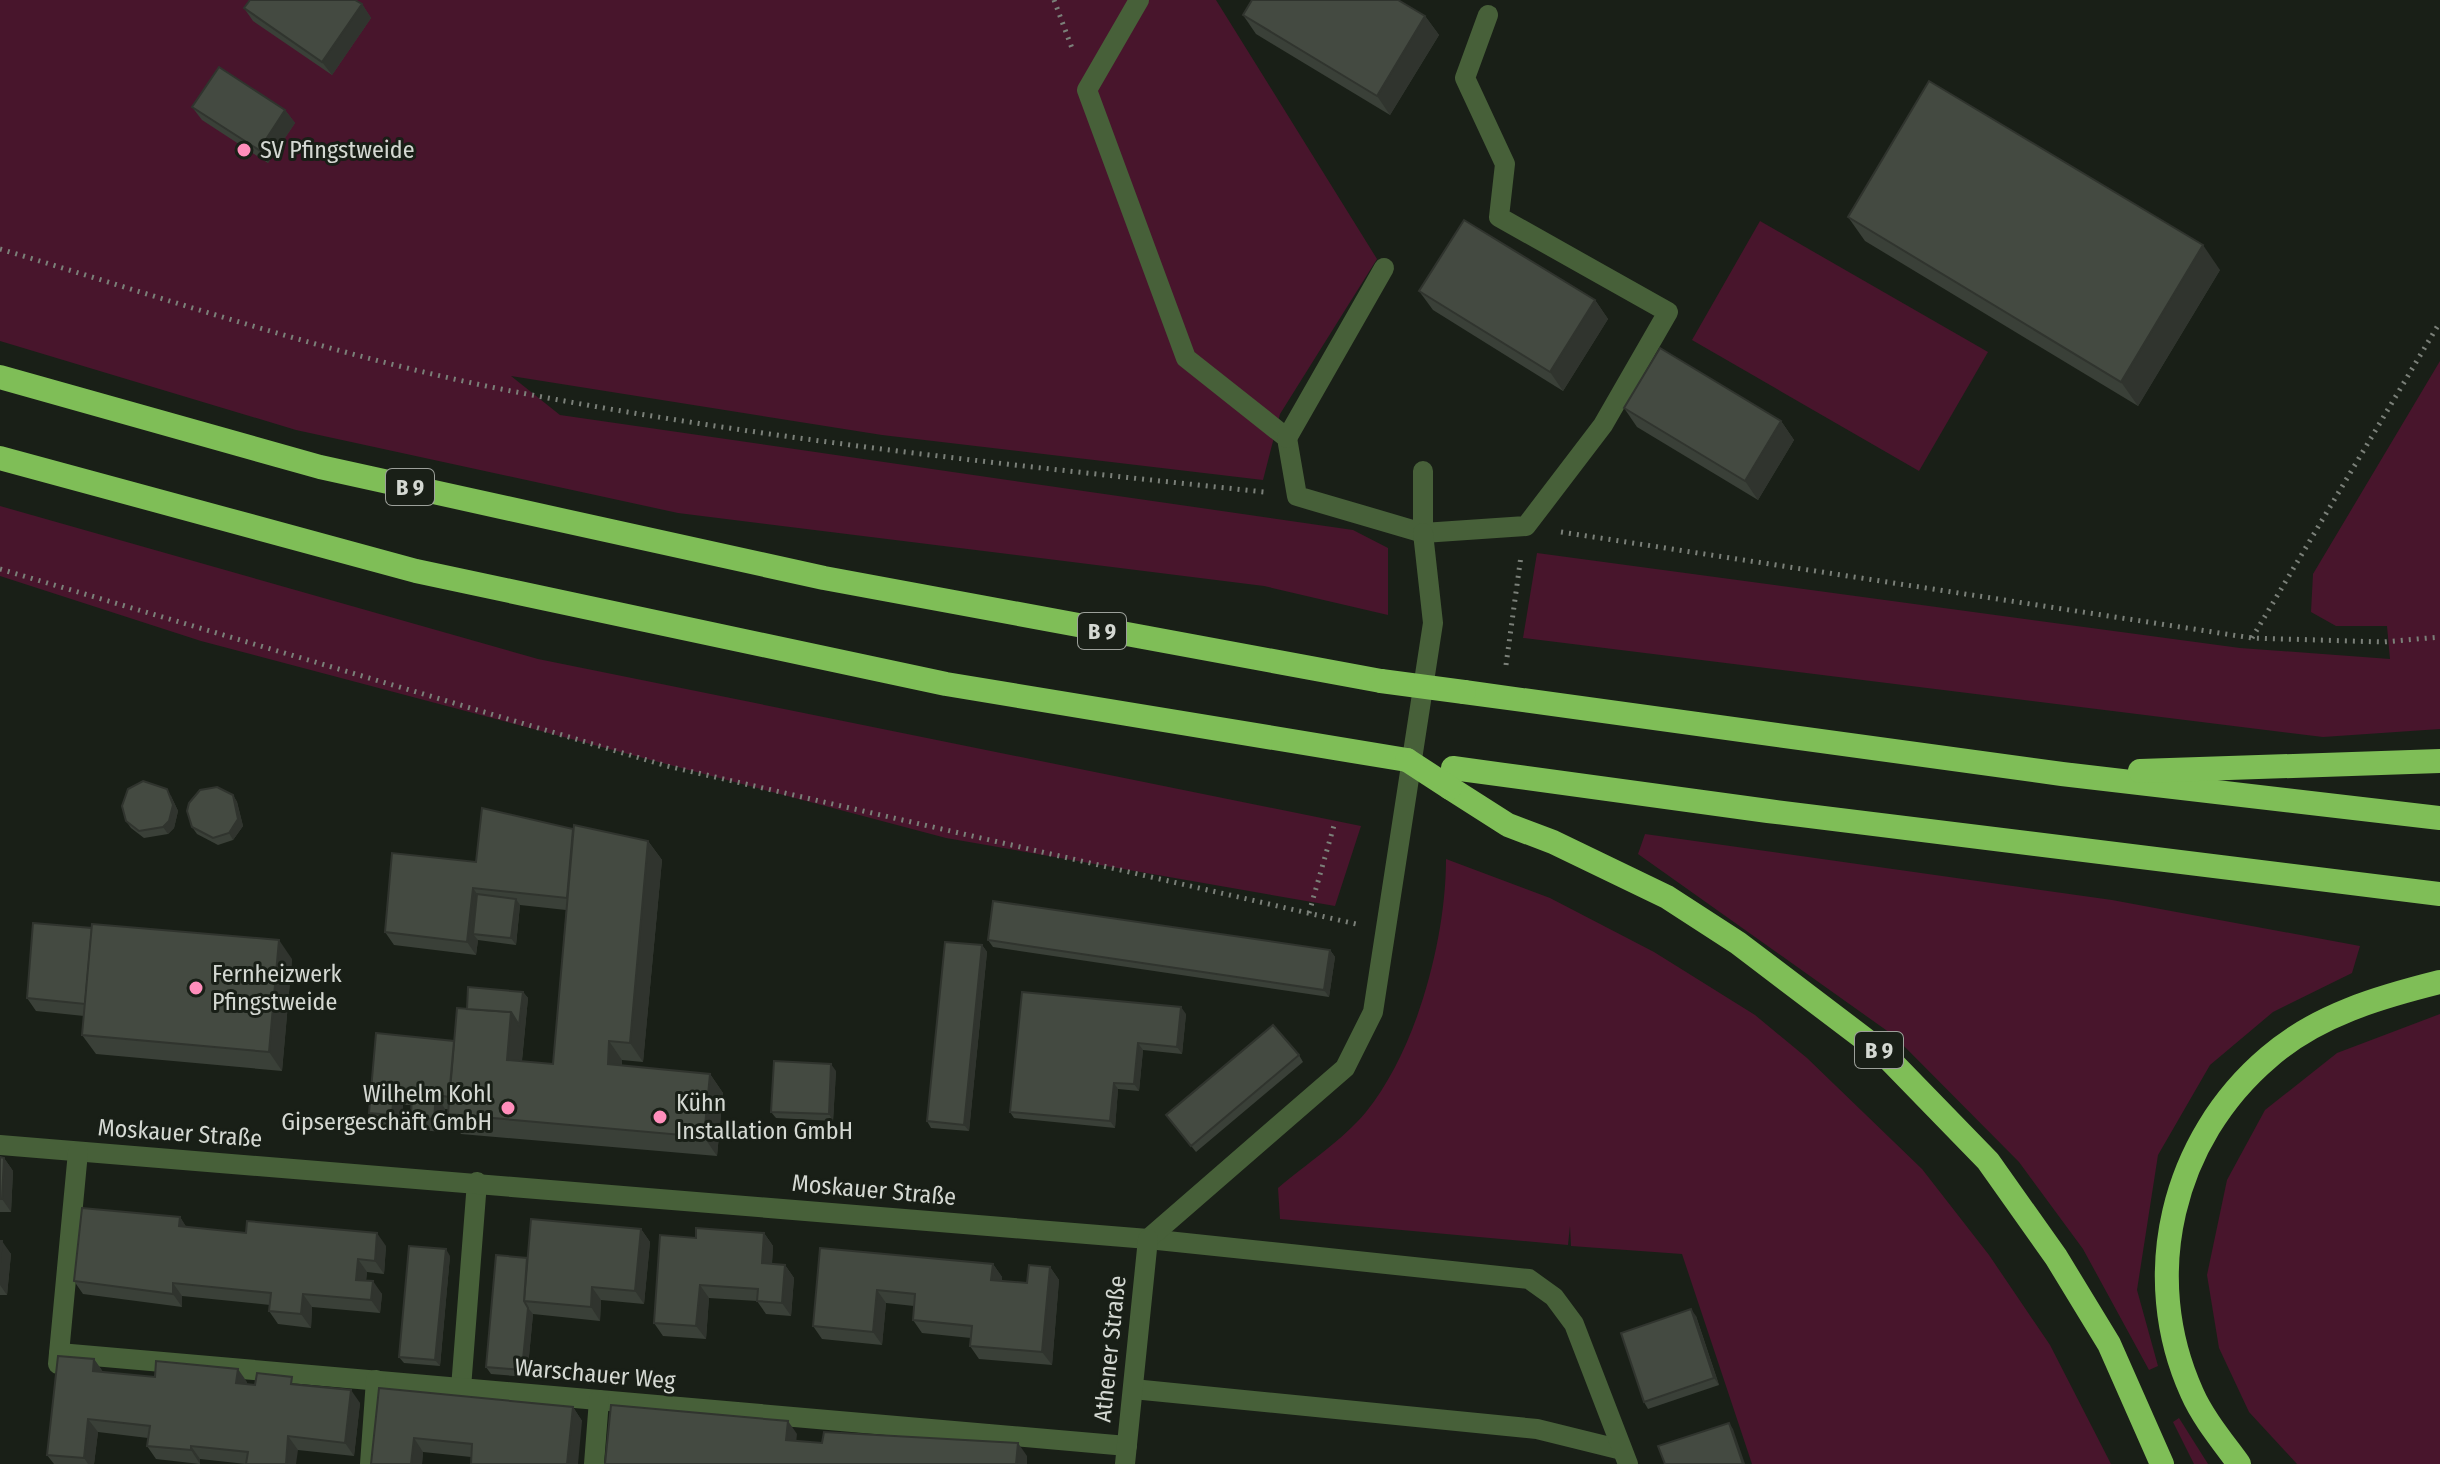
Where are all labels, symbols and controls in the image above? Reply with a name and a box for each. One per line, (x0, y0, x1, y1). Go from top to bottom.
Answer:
place label: SV Pfingstweide (260, 136, 415, 164)
marker: SV Pfingstweide (235, 141, 253, 159)
road number: B 9 (386, 469, 434, 505)
road number: B 9 (1078, 613, 1126, 649)
place label: Fernheizwerk Pfingstweide (212, 960, 343, 1016)
marker: Fernheizwerk Pfingstweide (187, 979, 205, 997)
road number: B 9 (1855, 1032, 1903, 1068)
place label: Wilhelm Kohl Gipsergeschäft GmbH (281, 1080, 492, 1136)
place label: Kühn Installation GmbH (676, 1089, 853, 1145)
marker: Wilhelm Kohl Gipsergeschäft GmbH (499, 1099, 517, 1117)
marker: Kühn Installation GmbH (651, 1108, 669, 1126)
street label: Moskauer Straße (97, 1113, 263, 1153)
street label: Moskauer Straße (791, 1169, 957, 1211)
street label: Athener Straße (1088, 1274, 1132, 1424)
street label: Warschauer Weg (513, 1353, 677, 1395)

